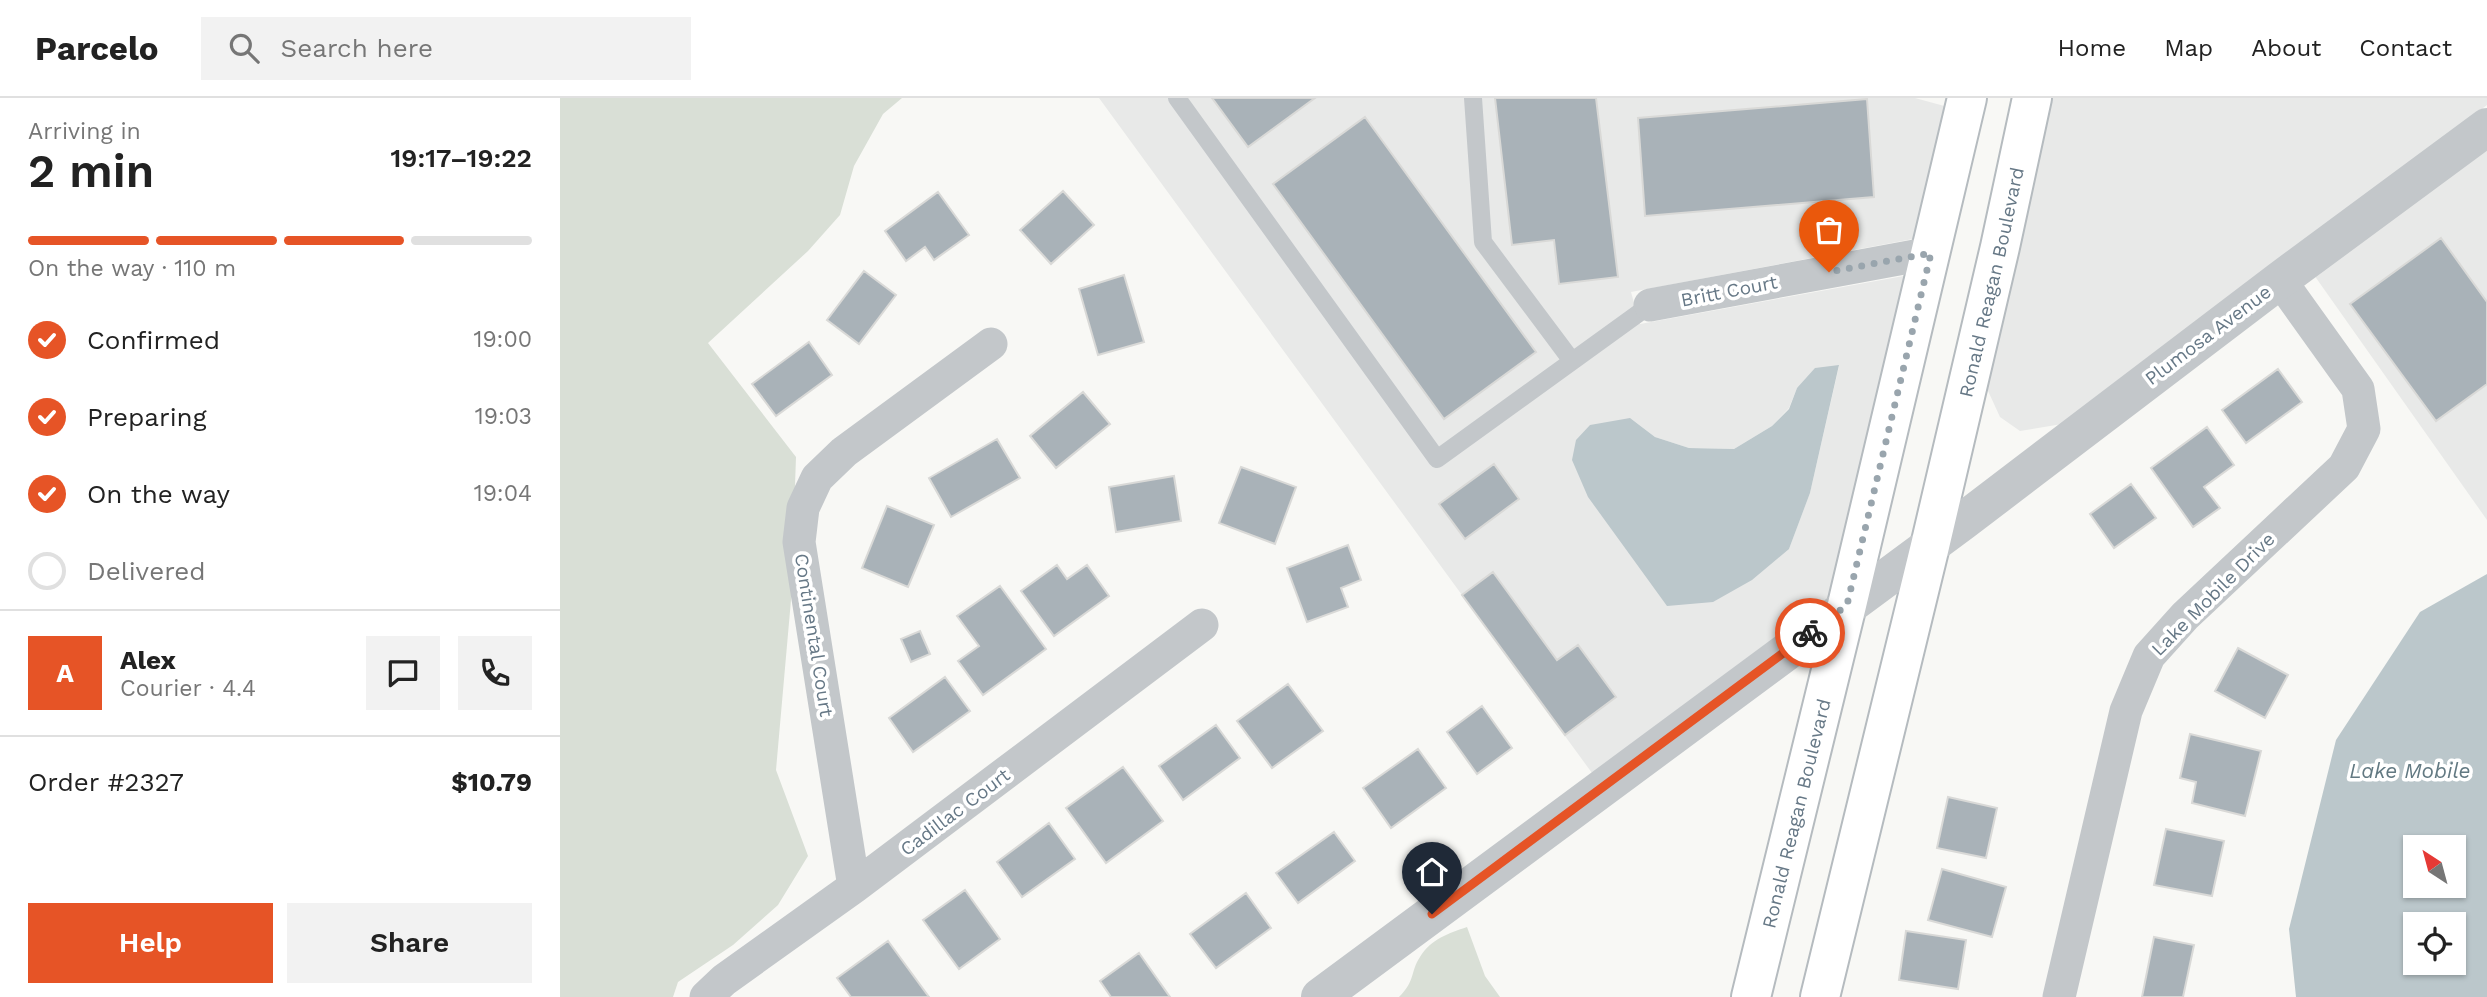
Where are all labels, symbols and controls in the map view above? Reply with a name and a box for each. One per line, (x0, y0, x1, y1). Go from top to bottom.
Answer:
search box (201, 17, 691, 80)
text: Parcelo (35, 29, 159, 68)
icon: search (225, 29, 263, 67)
text: Search here (281, 33, 433, 63)
text: Home (2058, 34, 2126, 62)
text: Map (2164, 34, 2213, 62)
text: About (2251, 34, 2321, 62)
text: Contact (2359, 34, 2452, 62)
text: Arriving in (28, 118, 141, 145)
text: 19:17–19:22 (391, 143, 532, 173)
text: 2 min (28, 144, 154, 198)
street label: Ronald Reagan Boulevard (1954, 165, 2028, 400)
pin (1799, 200, 1859, 272)
icon: bag (1810, 211, 1848, 249)
text: On the way · 110 m (28, 255, 236, 282)
street label: Britt Court (1679, 270, 1779, 312)
street label: Plumosa Avenue (2140, 280, 2276, 390)
icon: check (28, 321, 66, 359)
text: Confirmed (87, 325, 220, 355)
text: 19:00 (473, 326, 532, 353)
icon: check (28, 398, 66, 436)
text: Preparing (87, 402, 207, 432)
text: 19:03 (475, 403, 532, 430)
icon: check (28, 475, 66, 513)
text: On the way (87, 479, 230, 509)
text: 19:04 (474, 480, 532, 507)
street label: Lake Mobile Drive (2147, 528, 2279, 660)
street label: Continental Court (790, 552, 838, 718)
text: Delivered (87, 556, 206, 586)
courier (1775, 598, 1845, 668)
icon: bike (1791, 614, 1829, 652)
button: chat (366, 636, 440, 710)
button: phone (458, 636, 532, 710)
text: Alex (120, 645, 176, 675)
text: A (56, 658, 74, 688)
text: Courier · 4.4 (120, 675, 256, 702)
street label: Ronald Reagan Boulevard (1757, 696, 1835, 931)
water label: Lake Mobile (2349, 758, 2471, 783)
street label: Cadillac Court (896, 763, 1014, 861)
text: Order #2327 (28, 767, 184, 797)
text: $10.79 (451, 767, 532, 797)
north arrow (2403, 835, 2466, 898)
map controls (2403, 835, 2466, 975)
pin (1402, 842, 1462, 914)
icon: home (1413, 853, 1451, 891)
button: Help (28, 903, 273, 983)
button: Share (287, 903, 532, 983)
button: locate (2403, 912, 2466, 975)

